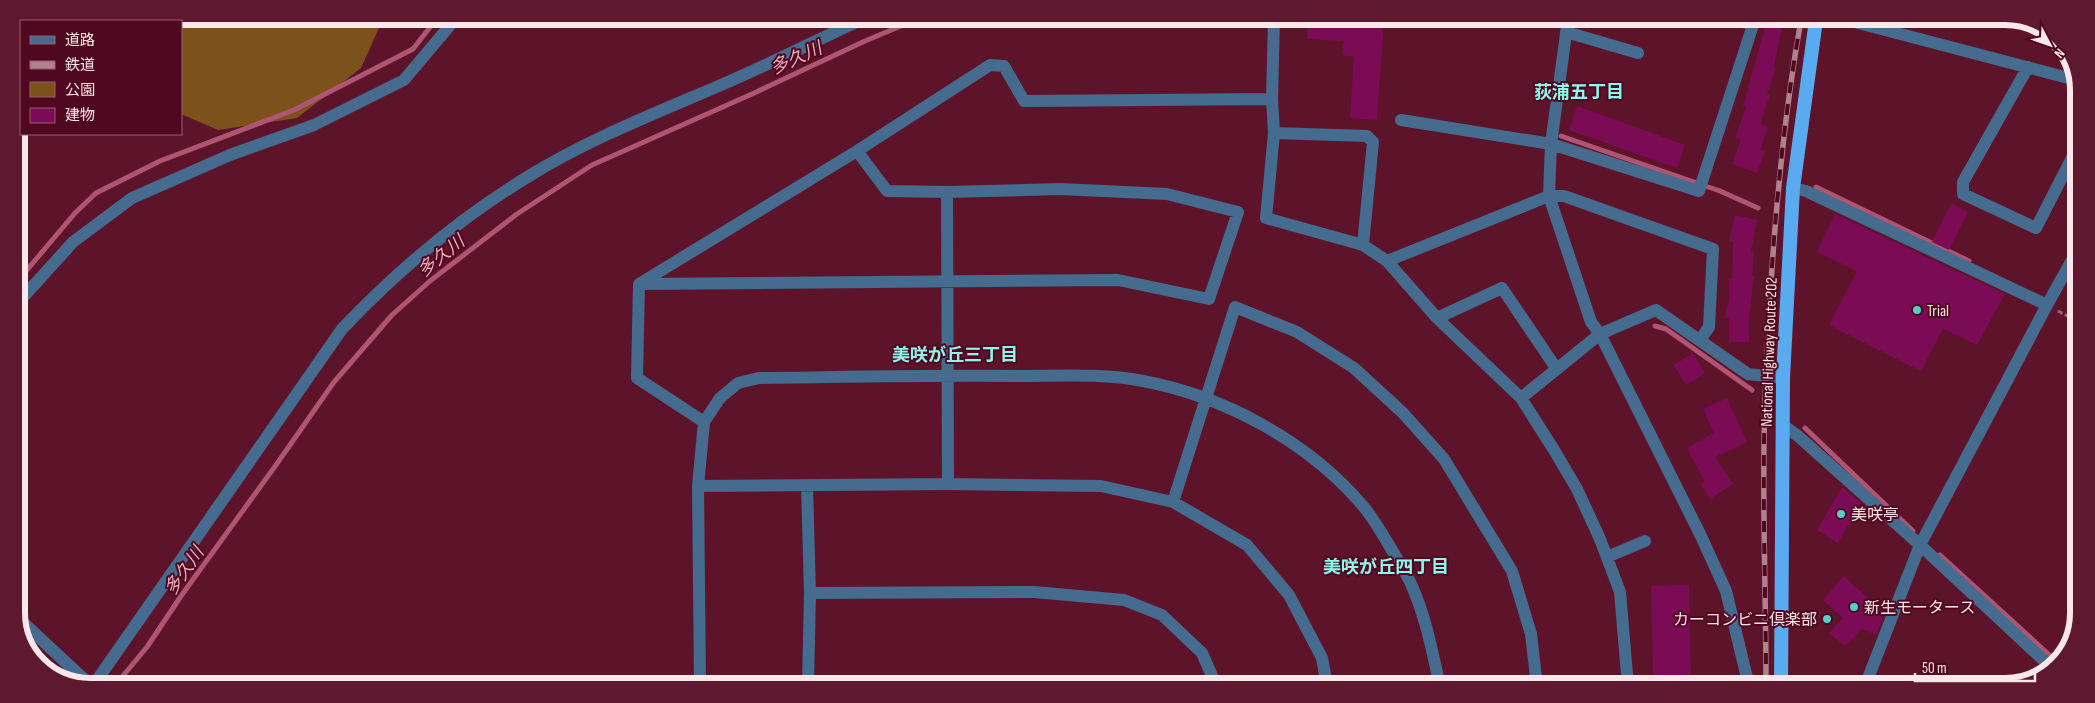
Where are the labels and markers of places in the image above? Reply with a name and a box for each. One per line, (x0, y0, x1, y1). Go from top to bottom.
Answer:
place label: Trial (1927, 302, 1949, 321)
marker: Trial (1911, 304, 1923, 316)
place label: 美咲亭 (1851, 506, 1899, 525)
marker: 美咲亭 (1835, 508, 1847, 520)
place label: 新生モータース (1864, 599, 1975, 618)
marker: 新生モータース (1848, 601, 1860, 613)
place label: カーコンビニ倶楽部 (1673, 611, 1817, 630)
marker: カーコンビニ倶楽部 (1821, 613, 1833, 625)

